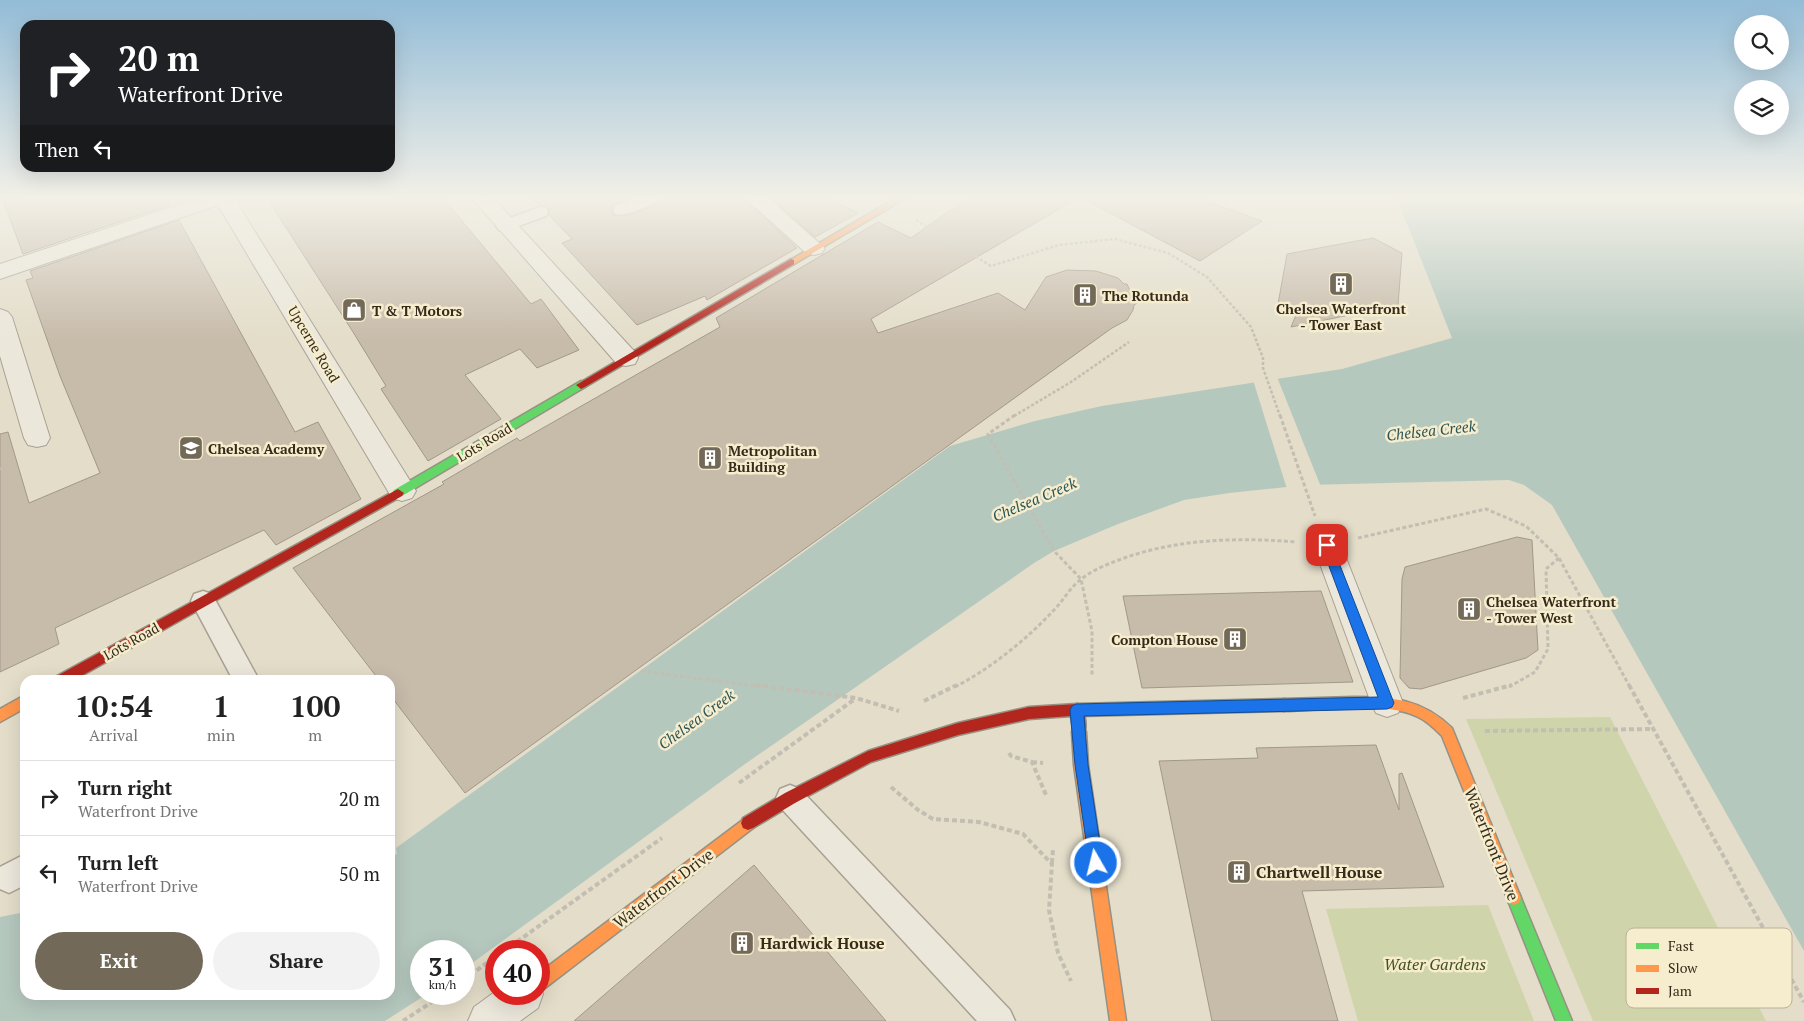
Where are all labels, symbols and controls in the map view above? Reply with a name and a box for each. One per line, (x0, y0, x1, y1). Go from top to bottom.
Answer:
map controls (1734, 15, 1789, 135)
button: search (1734, 15, 1789, 70)
text: 20 m (118, 35, 199, 81)
icon: right (35, 40, 100, 105)
text: Waterfront Drive (118, 79, 283, 108)
button: layers (1734, 80, 1789, 135)
icon: left (89, 135, 117, 163)
text: Then (35, 137, 79, 162)
building icon: Chelsea Waterfront - Tower East (1328, 271, 1354, 297)
building icon: The Rotunda (1072, 282, 1098, 308)
place label: The Rotunda (1102, 286, 1189, 305)
shop icon: T & T Motors (341, 297, 367, 323)
place label: Chelsea Waterfront - Tower East (1276, 299, 1407, 334)
place label: T & T Motors (372, 301, 462, 320)
street label: Upcerne Road (284, 302, 344, 386)
water label: Chelsea Creek (1385, 415, 1477, 445)
street label: Lots Road (453, 418, 515, 466)
school or university icon: Chelsea Academy (178, 435, 204, 461)
place label: Chelsea Academy (208, 439, 325, 458)
place label: Metropolitan Building (728, 441, 817, 476)
building icon: Metropolitan Building (697, 445, 723, 471)
water label: Chelsea Creek (989, 472, 1080, 526)
pin (1306, 524, 1348, 566)
icon: arrive (1313, 531, 1341, 559)
place label: Chelsea Waterfront - Tower West (1486, 592, 1617, 627)
building icon: Chelsea Waterfront - Tower West (1456, 596, 1482, 622)
street label: Lots Road (100, 618, 163, 664)
building icon: Compton House (1222, 626, 1248, 652)
place label: Compton House (1111, 630, 1218, 649)
water label: Chelsea Creek (654, 684, 739, 753)
text: 10:54 (74, 686, 153, 726)
text: 1 (213, 686, 230, 726)
text: 100 (290, 686, 341, 726)
text: Arrival (89, 724, 138, 746)
text: min (207, 724, 235, 746)
text: m (308, 724, 322, 746)
text: Turn right (78, 775, 172, 800)
icon: right (35, 784, 63, 812)
street label: Waterfront Drive (1459, 784, 1525, 904)
text: 20 m (339, 786, 380, 811)
text: Waterfront Drive (78, 800, 198, 822)
position arrow (1069, 836, 1121, 888)
street label: Waterfront Drive (608, 843, 718, 933)
text: Turn left (78, 850, 159, 875)
icon: left (35, 859, 63, 887)
building icon: Chartwell House (1226, 859, 1252, 885)
text: 50 m (339, 861, 380, 886)
place label: Chartwell House (1256, 861, 1383, 883)
text: Waterfront Drive (78, 875, 198, 897)
legend (1626, 928, 1792, 1008)
building icon: Hardwick House (729, 930, 755, 956)
button: Exit (35, 932, 203, 990)
button: Share (213, 932, 380, 990)
place label: Hardwick House (760, 932, 885, 954)
text: Fast (1668, 936, 1695, 955)
speed limit sign: 40 (485, 940, 550, 1005)
text: 31 (428, 950, 457, 983)
park label: Water Gardens (1384, 953, 1486, 975)
text: Slow (1668, 958, 1698, 977)
text: km/h (429, 977, 456, 992)
text: Jam (1668, 981, 1692, 1000)

